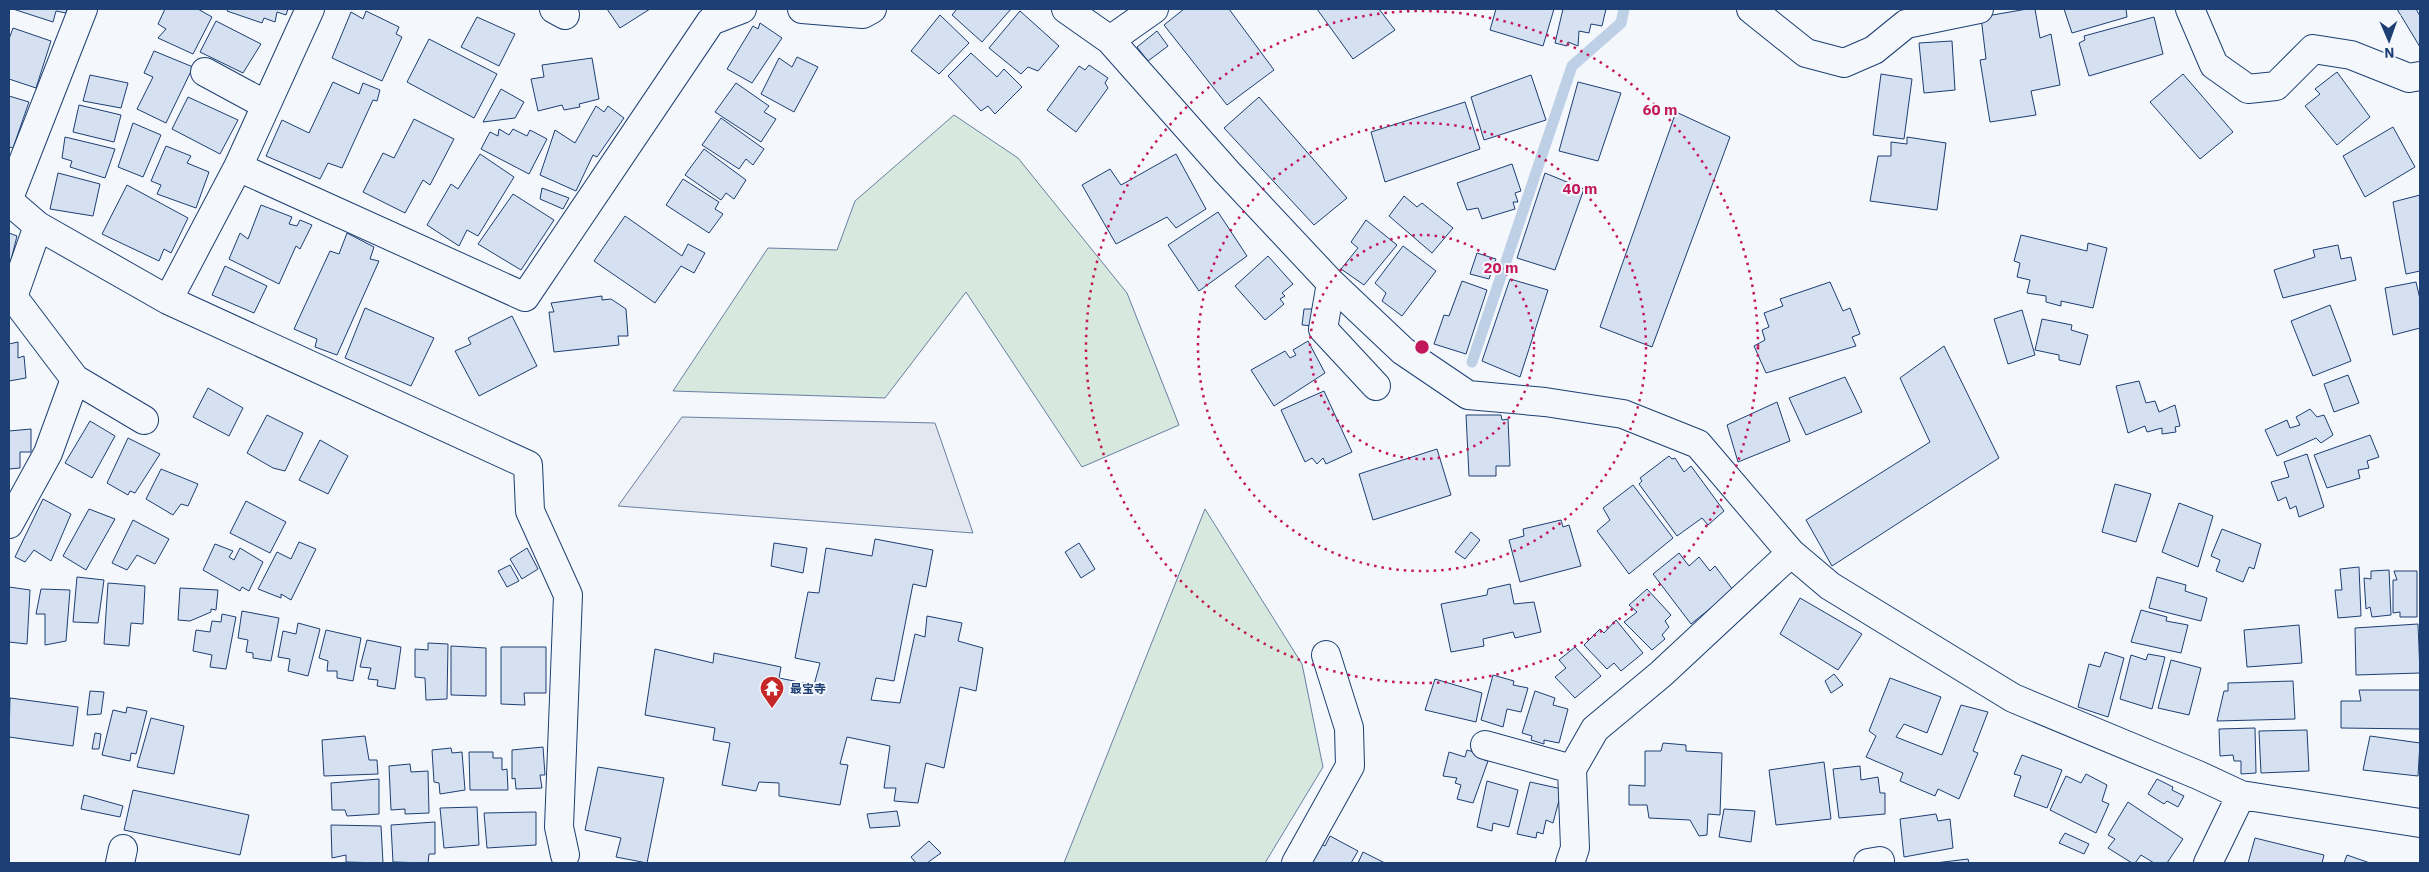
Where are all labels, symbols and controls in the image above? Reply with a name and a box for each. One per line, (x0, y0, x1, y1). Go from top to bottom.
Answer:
north arrow (2364, 15, 2414, 65)
text: N (2384, 44, 2395, 62)
text: 60 m (1643, 100, 1677, 119)
text: 40 m (1563, 179, 1597, 198)
text: 20 m (1484, 258, 1518, 277)
centre of rings (1413, 338, 1431, 356)
temple icon: 最宝寺 (759, 675, 785, 709)
place label: 最宝寺 (790, 681, 826, 696)

